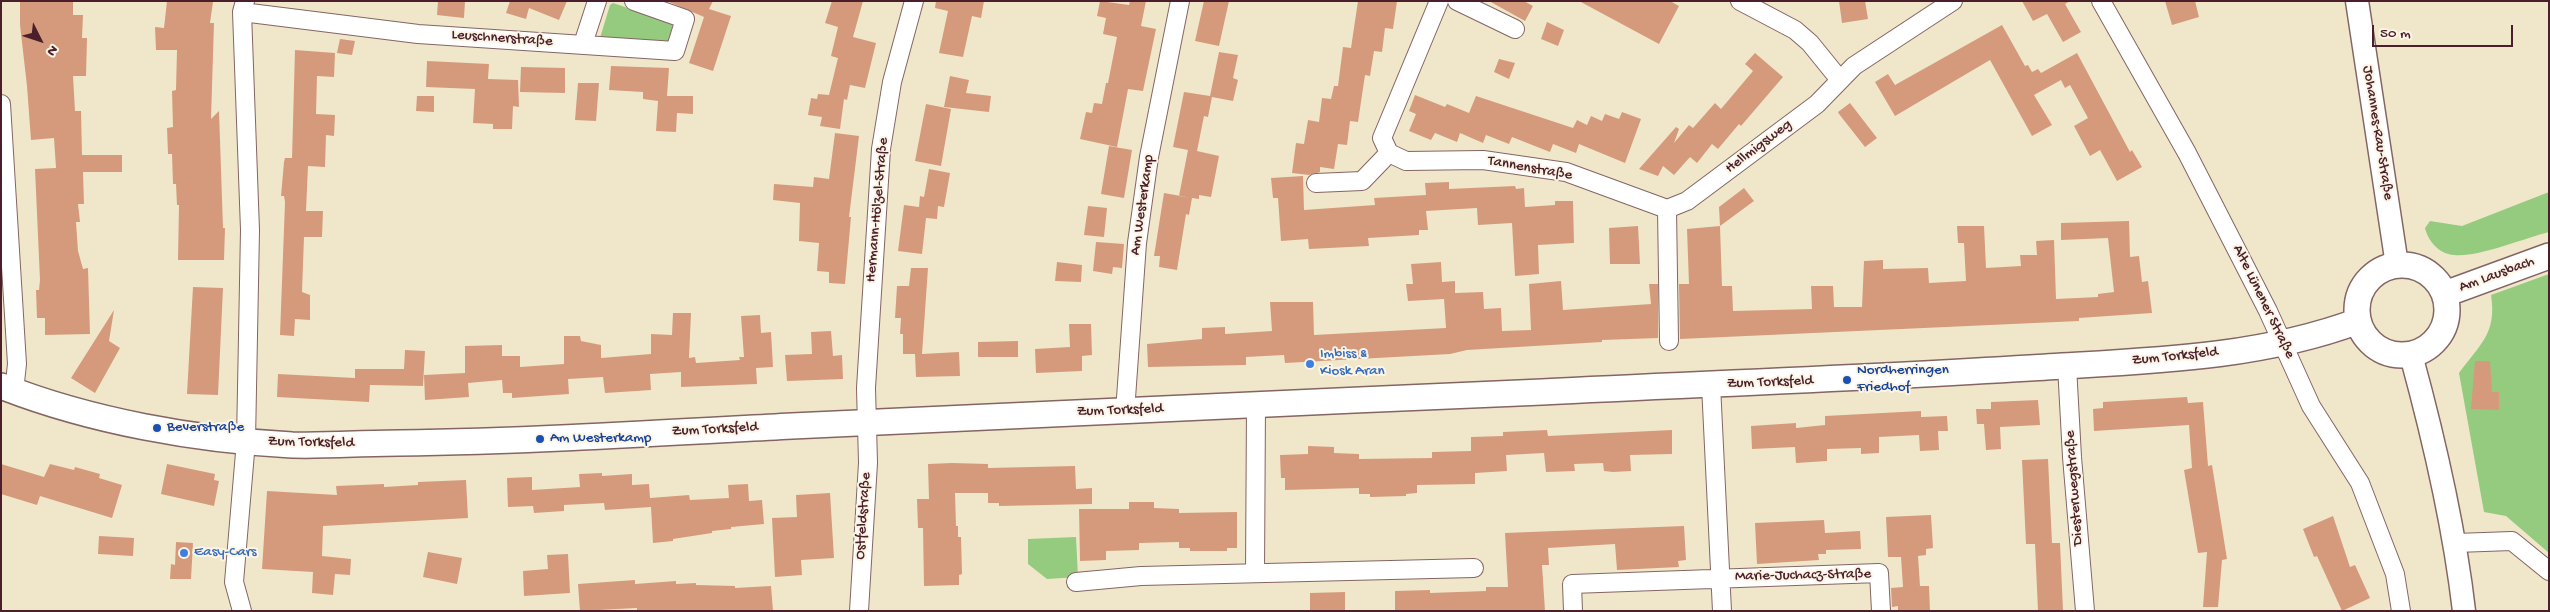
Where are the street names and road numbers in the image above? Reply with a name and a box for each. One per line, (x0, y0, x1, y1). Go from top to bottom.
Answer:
street label: Leuschnerstraße (451, 26, 553, 52)
street label: Johannes-Rau-Straße (2357, 64, 2397, 202)
street label: Hellmigsweg (1722, 116, 1796, 178)
street label: Hermann-Hölzel-Straße (863, 137, 893, 283)
street label: Tannenstraße (1486, 153, 1574, 185)
street label: Am Westerkamp (1127, 154, 1159, 256)
street label: Alte Lünener Straße (2228, 242, 2298, 362)
street label: Am Lausbach (2457, 253, 2537, 297)
street label: Zum Torksfeld (2131, 344, 2219, 370)
street label: Zum Torksfeld (1726, 372, 1814, 394)
street label: Zum Torksfeld (1076, 400, 1164, 422)
street label: Zum Torksfeld (671, 419, 759, 441)
street label: Diesterwegstraße (2062, 430, 2088, 546)
street label: Zum Torksfeld (268, 433, 354, 453)
street label: Ostfeldstraße (852, 472, 876, 560)
street label: Marie-Juchacz-Straße (1735, 566, 1871, 586)

